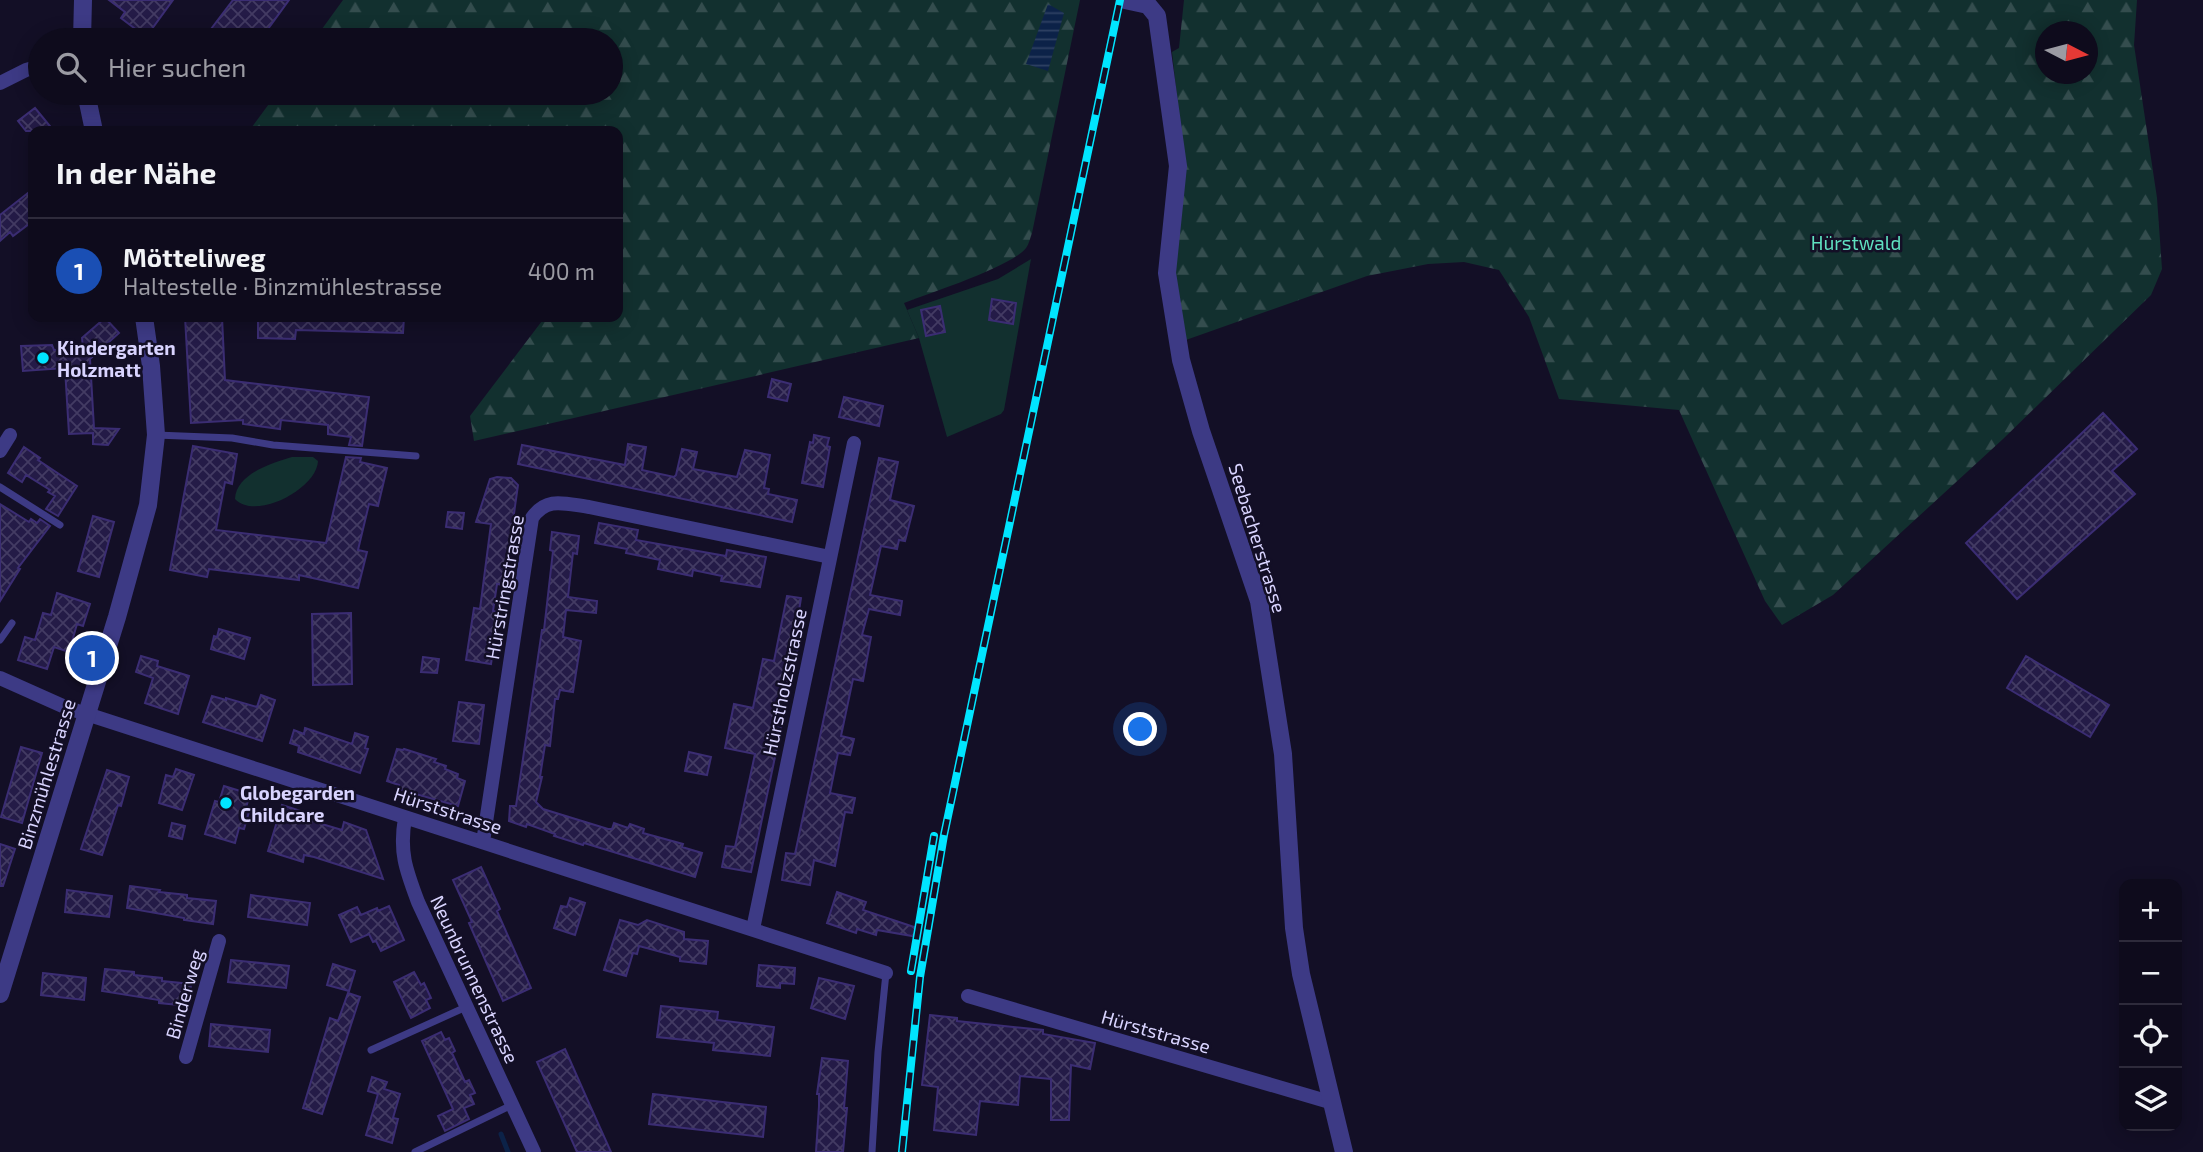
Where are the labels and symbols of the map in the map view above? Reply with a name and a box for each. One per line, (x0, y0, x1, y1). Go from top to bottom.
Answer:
north arrow (2035, 21, 2098, 84)
park label: Hürstwald (1811, 231, 1901, 254)
place label: Kindergarten Holzmatt (57, 336, 176, 381)
marker: Kindergarten Holzmatt (35, 350, 51, 366)
street label: Seebacherstrasse (1224, 461, 1292, 615)
street label: Hürstringstrasse (480, 513, 528, 661)
street label: Hürstholzstrasse (757, 606, 811, 758)
pin: 1 (69, 632, 115, 684)
street label: Binzmühlestrasse (12, 696, 80, 852)
your location (1123, 712, 1157, 746)
place label: Globegarden Childcare (240, 781, 355, 826)
street label: Hürststrasse (391, 782, 505, 838)
marker: Globegarden Childcare (218, 795, 234, 811)
street label: Neunbrunnenstrasse (426, 891, 524, 1067)
street label: Binderweg (160, 946, 208, 1042)
street label: Hürststrasse (1099, 1004, 1213, 1058)

